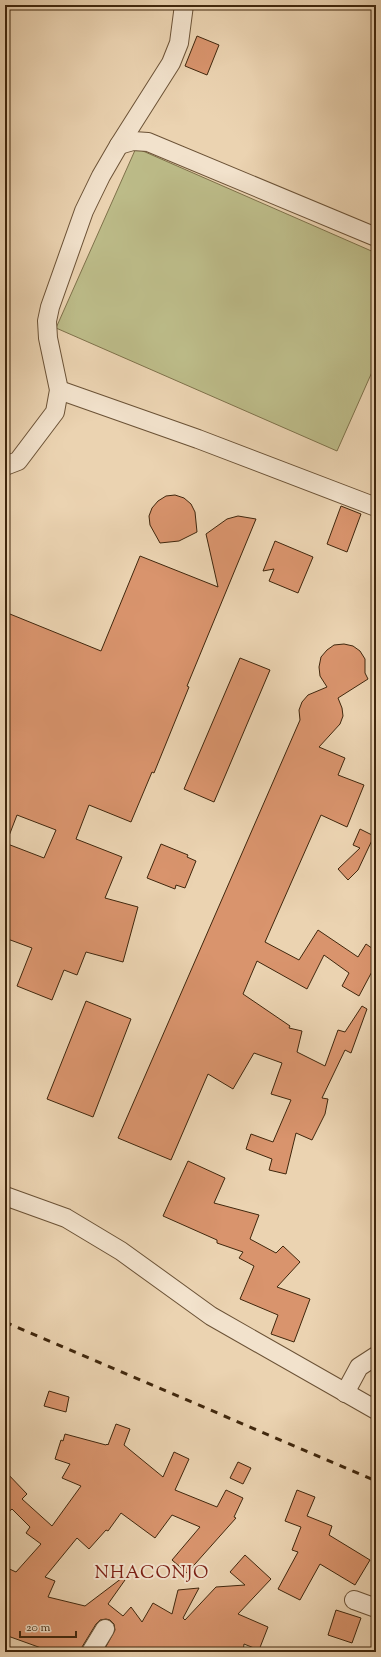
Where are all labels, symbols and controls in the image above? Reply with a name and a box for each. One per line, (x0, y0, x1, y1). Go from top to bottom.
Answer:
district label: NHACONJO (95, 1561, 209, 1587)
scale bar (20, 1613, 76, 1639)
text: 20 m (26, 1619, 51, 1637)

